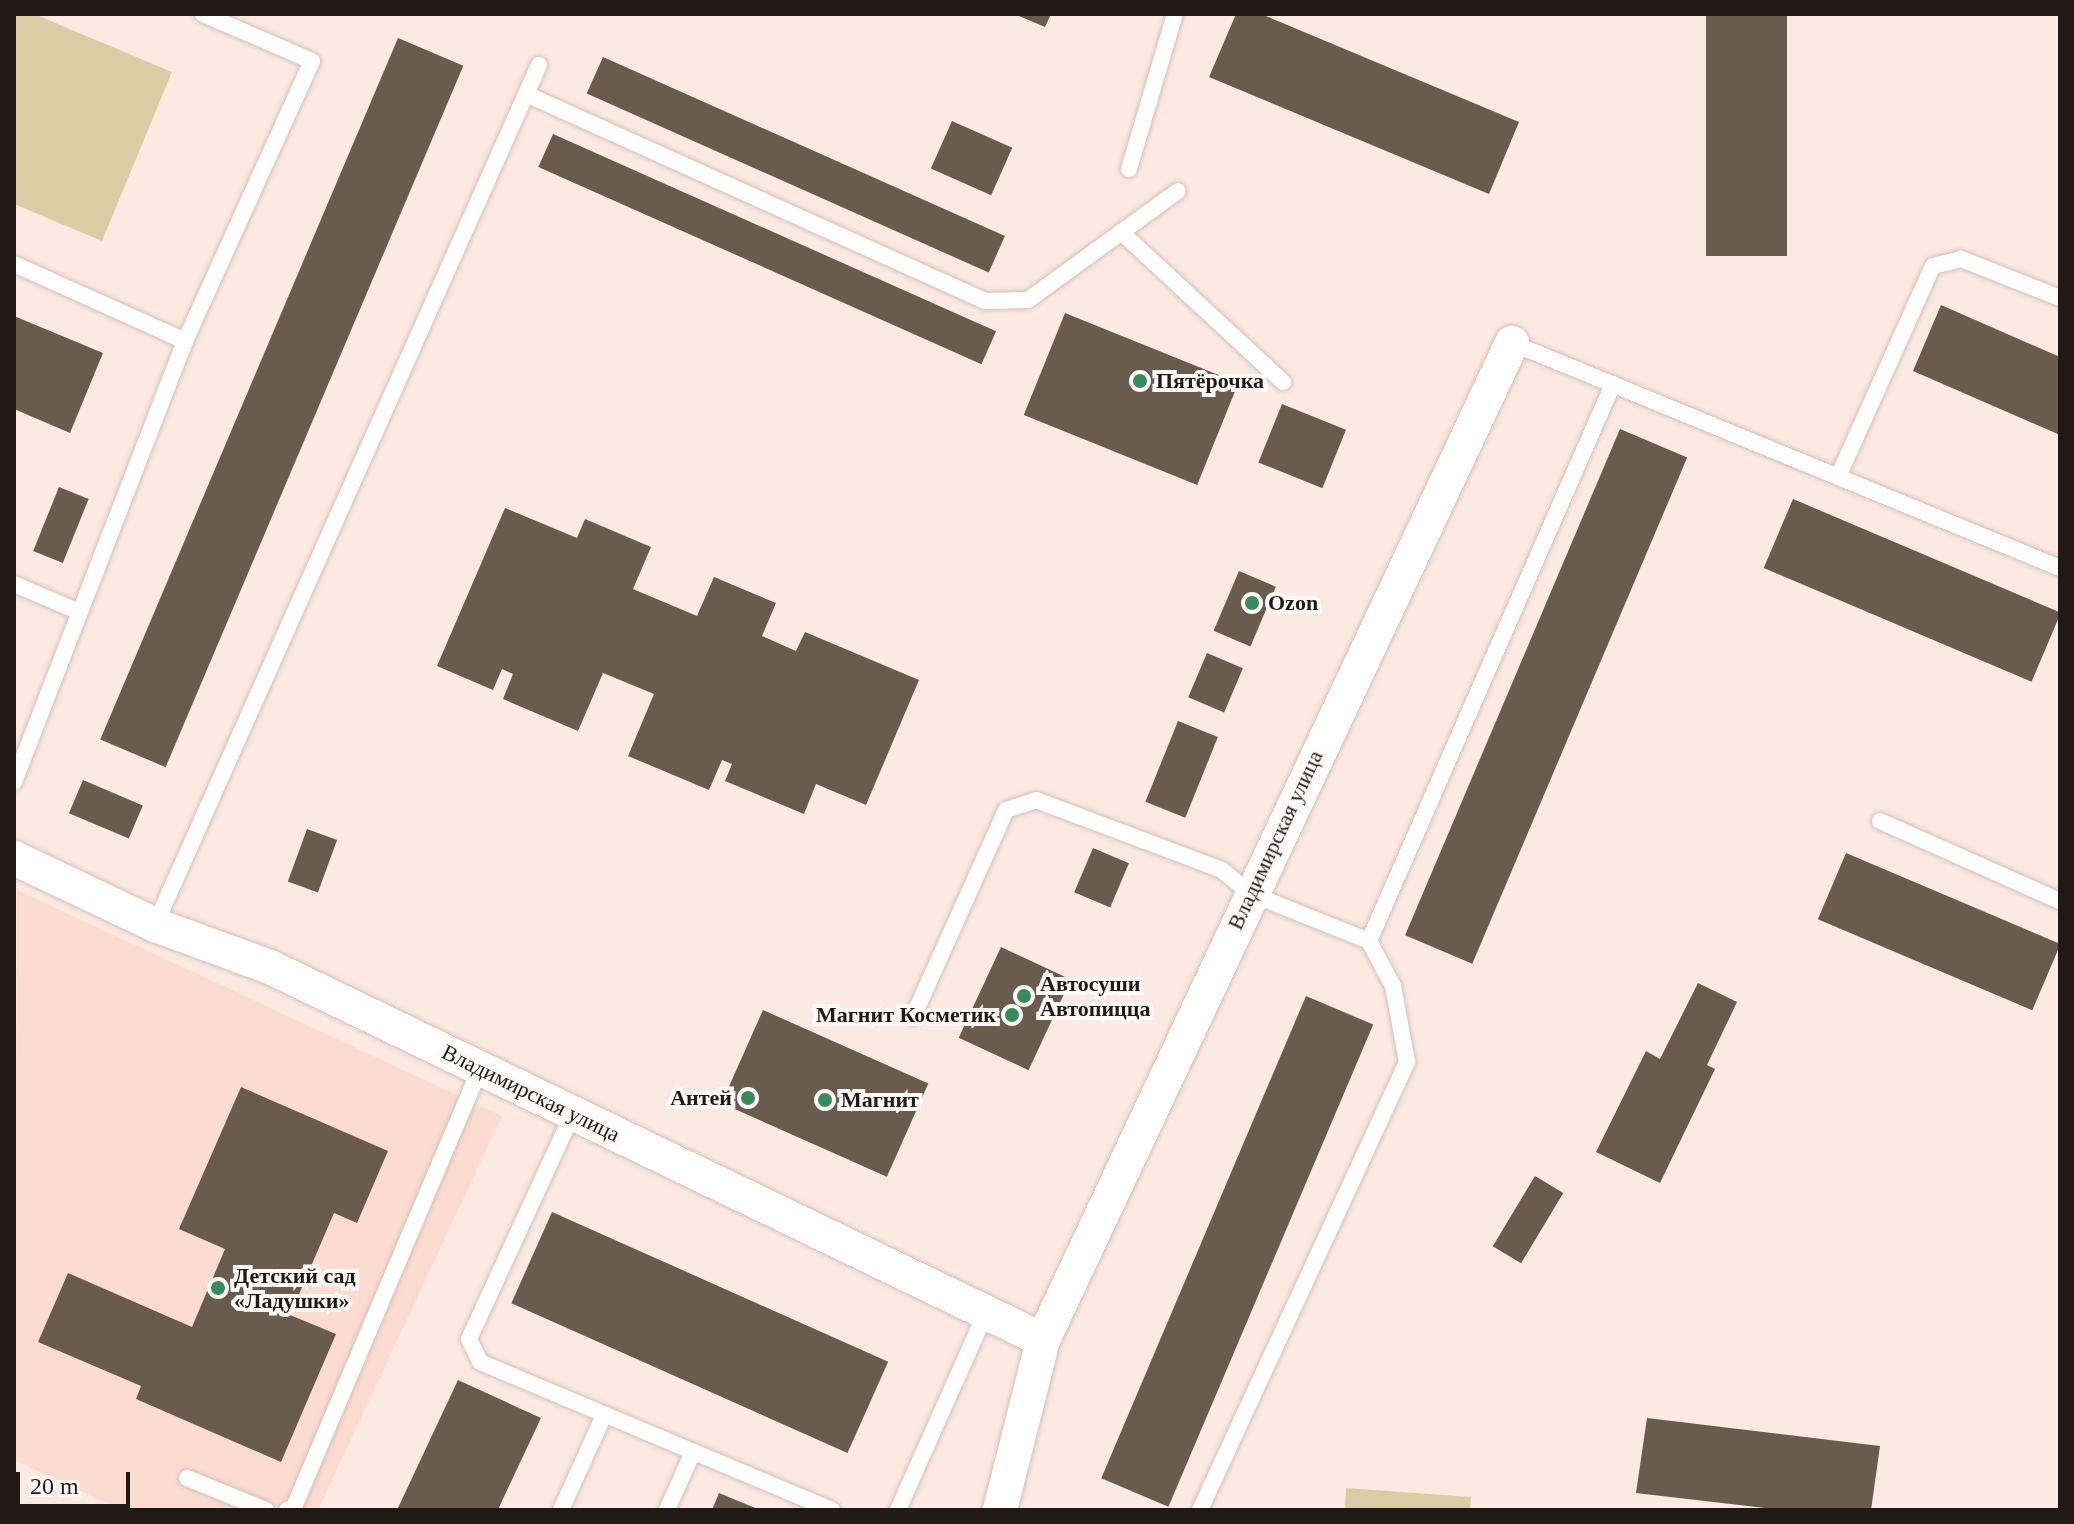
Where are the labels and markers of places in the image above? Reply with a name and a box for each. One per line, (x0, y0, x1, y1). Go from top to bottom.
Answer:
place label: Пятёрочка (1156, 368, 1264, 394)
marker: Пятёрочка (1131, 372, 1149, 390)
place label: Ozon (1268, 590, 1318, 616)
marker: Ozon (1243, 594, 1261, 612)
place label: Автосуши Автопицца (1040, 970, 1150, 1022)
marker: Автосуши Автопицца (1015, 987, 1033, 1005)
place label: Магнит Косметик (816, 1002, 996, 1028)
marker: Магнит Косметик (1003, 1006, 1021, 1024)
place label: Антей (670, 1085, 732, 1111)
place label: Магнит (841, 1087, 919, 1113)
marker: Антей (739, 1089, 757, 1107)
marker: Магнит (816, 1091, 834, 1109)
place label: Детский сад «Ладушки» (234, 1262, 356, 1314)
marker: Детский сад «Ладушки» (209, 1279, 227, 1297)

